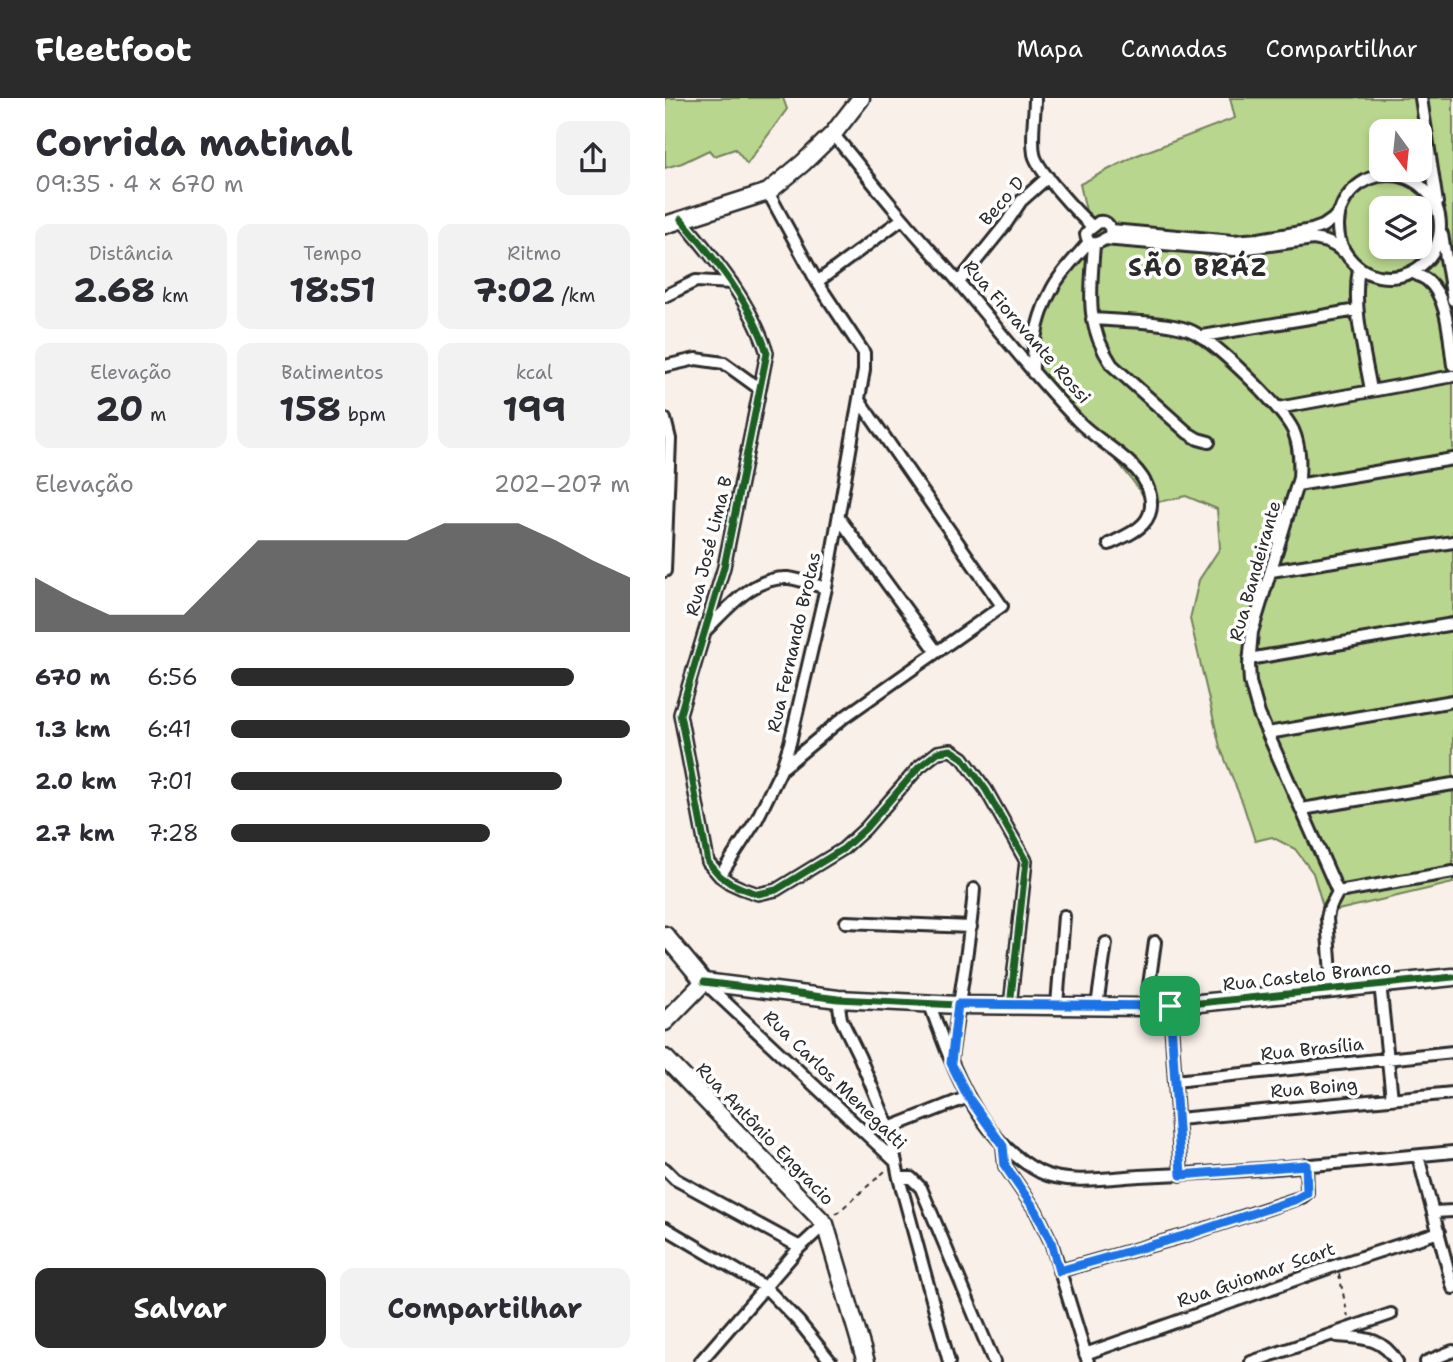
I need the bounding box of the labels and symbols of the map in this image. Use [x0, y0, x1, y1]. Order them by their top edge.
north arrow [1369, 119, 1431, 182]
street label: Beco D [974, 171, 1030, 231]
district label: SÃO BRÁZ [1128, 250, 1268, 284]
street label: Rua Fioravante Rossi [958, 255, 1096, 409]
street label: Rua José Lima B [680, 473, 738, 619]
street label: Rua Bandeirante [1223, 498, 1287, 644]
street label: Rua Fernando Brotas [762, 550, 826, 734]
street label: Rua Castelo Branco [1222, 955, 1392, 997]
pin [1140, 976, 1200, 1036]
street label: Rua Carlos Menegatti [758, 1005, 912, 1155]
street label: Rua Brasília [1259, 1032, 1365, 1066]
street label: Rua Antônio Engracio [691, 1058, 839, 1210]
street label: Rua Boing [1269, 1072, 1359, 1104]
street label: Rua Guiomar Scart [1174, 1237, 1338, 1313]

